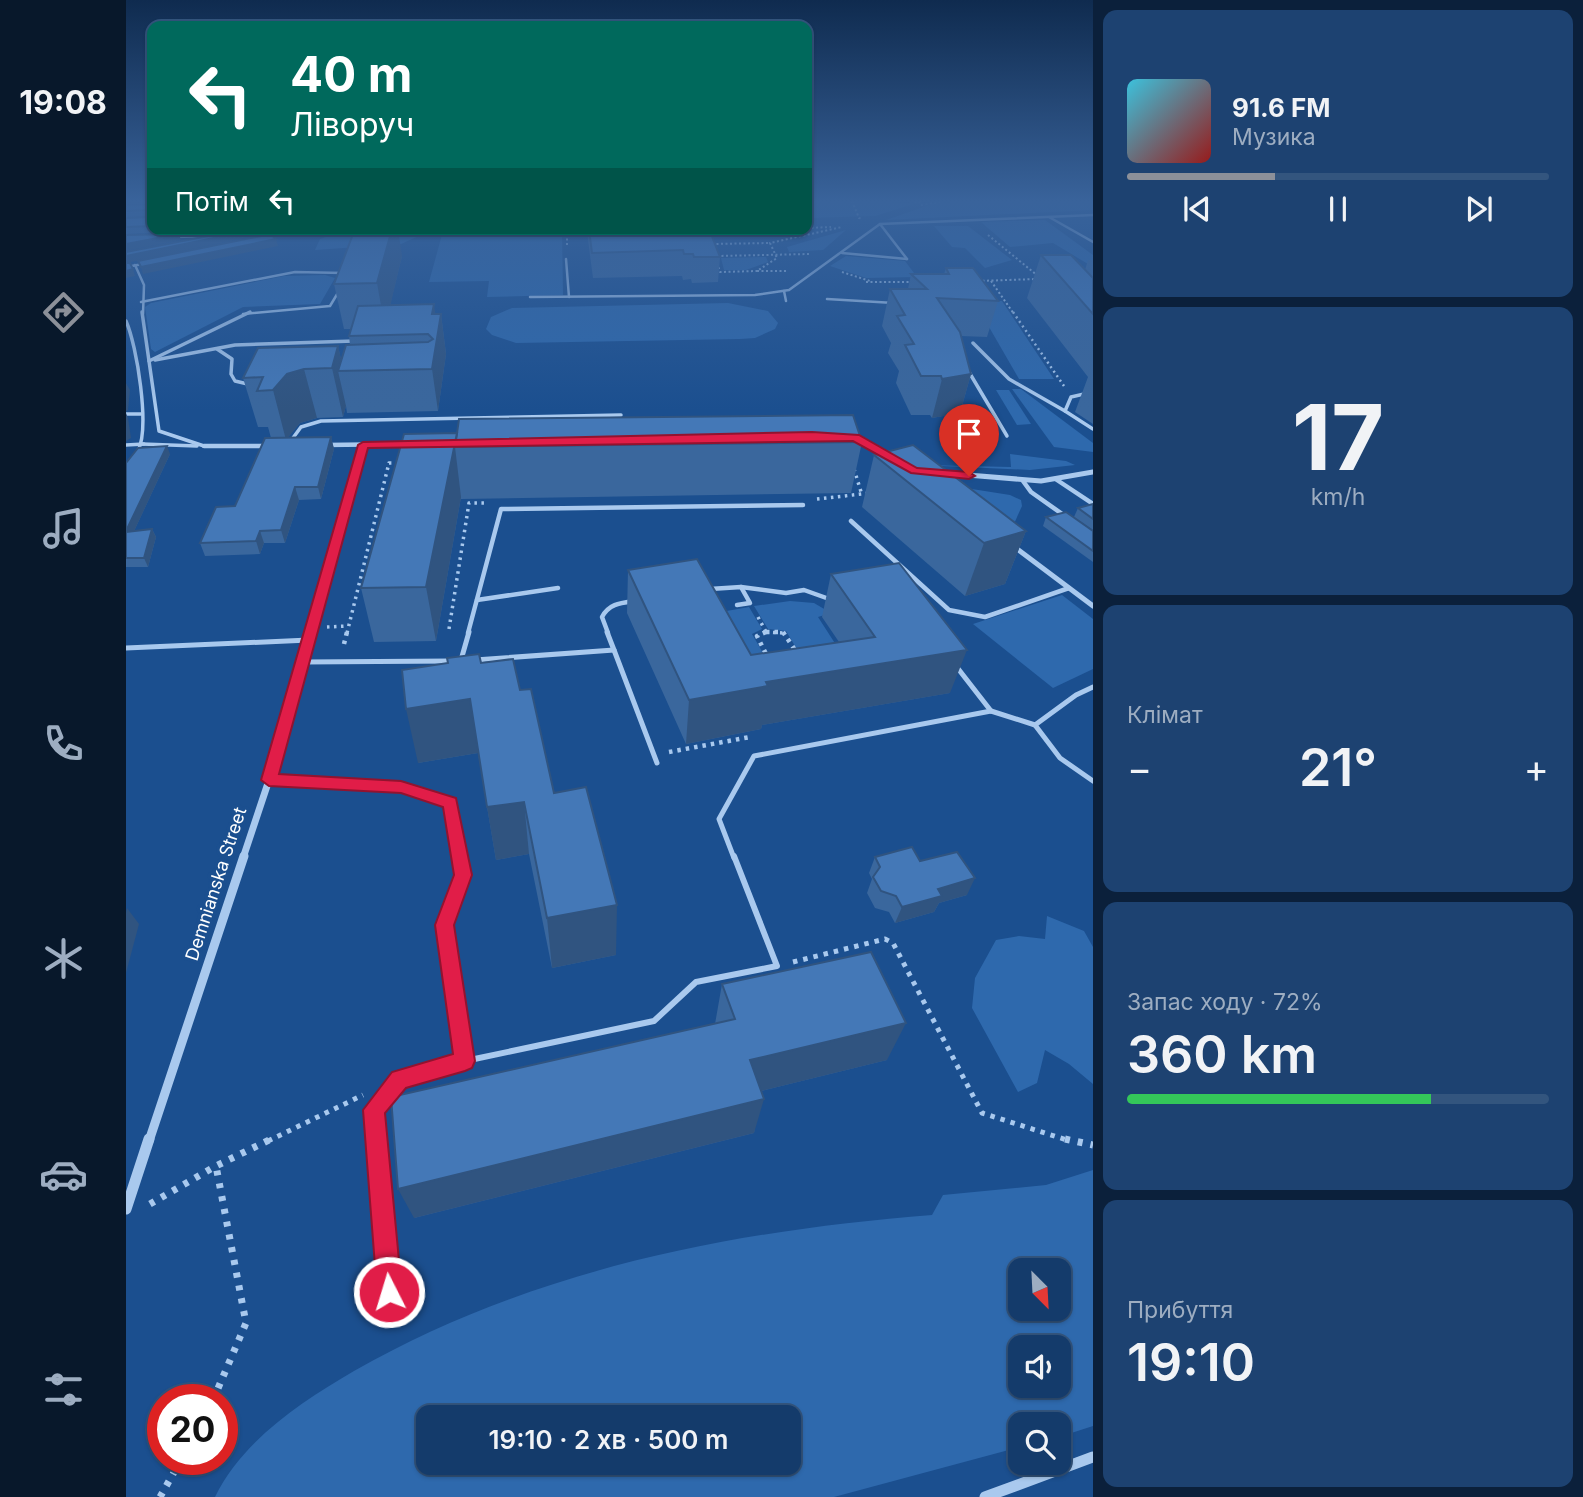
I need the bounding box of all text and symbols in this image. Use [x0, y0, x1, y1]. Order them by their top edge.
text: 40 m [290, 45, 413, 104]
icon: left [175, 49, 266, 140]
text: 19:08 [19, 83, 107, 122]
text: 91.6 FM [1232, 92, 1331, 123]
text: Ліворуч [290, 105, 414, 144]
text: Музика [1232, 123, 1316, 151]
icon: left [263, 182, 301, 220]
text: Потім [175, 186, 249, 217]
icon: previous [1178, 190, 1216, 228]
icon: pause [1319, 190, 1357, 228]
icon: next [1460, 190, 1498, 228]
icon: directions [39, 288, 88, 337]
text: 17 [1292, 382, 1384, 492]
pin [939, 404, 999, 476]
icon: arrive [950, 415, 988, 453]
text: km/h [1311, 483, 1365, 511]
icon: music [39, 504, 88, 553]
text: Клімат [1127, 701, 1203, 729]
icon: phone [39, 719, 88, 768]
text: 21° [1299, 736, 1377, 799]
text: − [1127, 745, 1152, 791]
text: + [1524, 745, 1549, 791]
street label: Demnianska Street [181, 804, 250, 963]
icon: climate [39, 934, 88, 983]
text: Запас ходу · 72% [1127, 988, 1323, 1016]
text: 360 km [1127, 1023, 1317, 1086]
icon: car [39, 1150, 88, 1199]
position arrow [352, 1255, 426, 1329]
north arrow [1008, 1258, 1071, 1321]
map controls [1008, 1258, 1071, 1475]
text: Прибуття [1127, 1296, 1233, 1324]
text: 19:10 [1127, 1331, 1255, 1394]
button: sound [1008, 1335, 1071, 1398]
icon: filters [39, 1365, 88, 1414]
speed limit sign: 20 [147, 1384, 238, 1475]
button: search [1008, 1412, 1071, 1475]
text: 19:10 · 2 хв · 500 m [489, 1424, 728, 1455]

